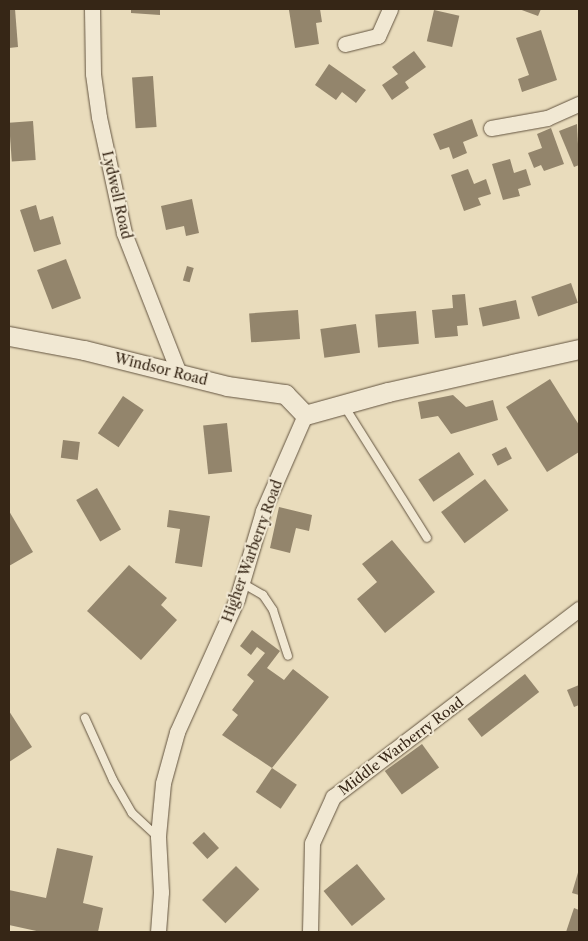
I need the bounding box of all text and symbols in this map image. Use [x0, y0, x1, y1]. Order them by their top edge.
street label: Lydwell Road [99, 149, 135, 241]
street label: Windsor Road [112, 349, 210, 389]
street label: Higher Warberry Road [218, 477, 286, 625]
street label: Middle Warberry Road [335, 693, 467, 799]

